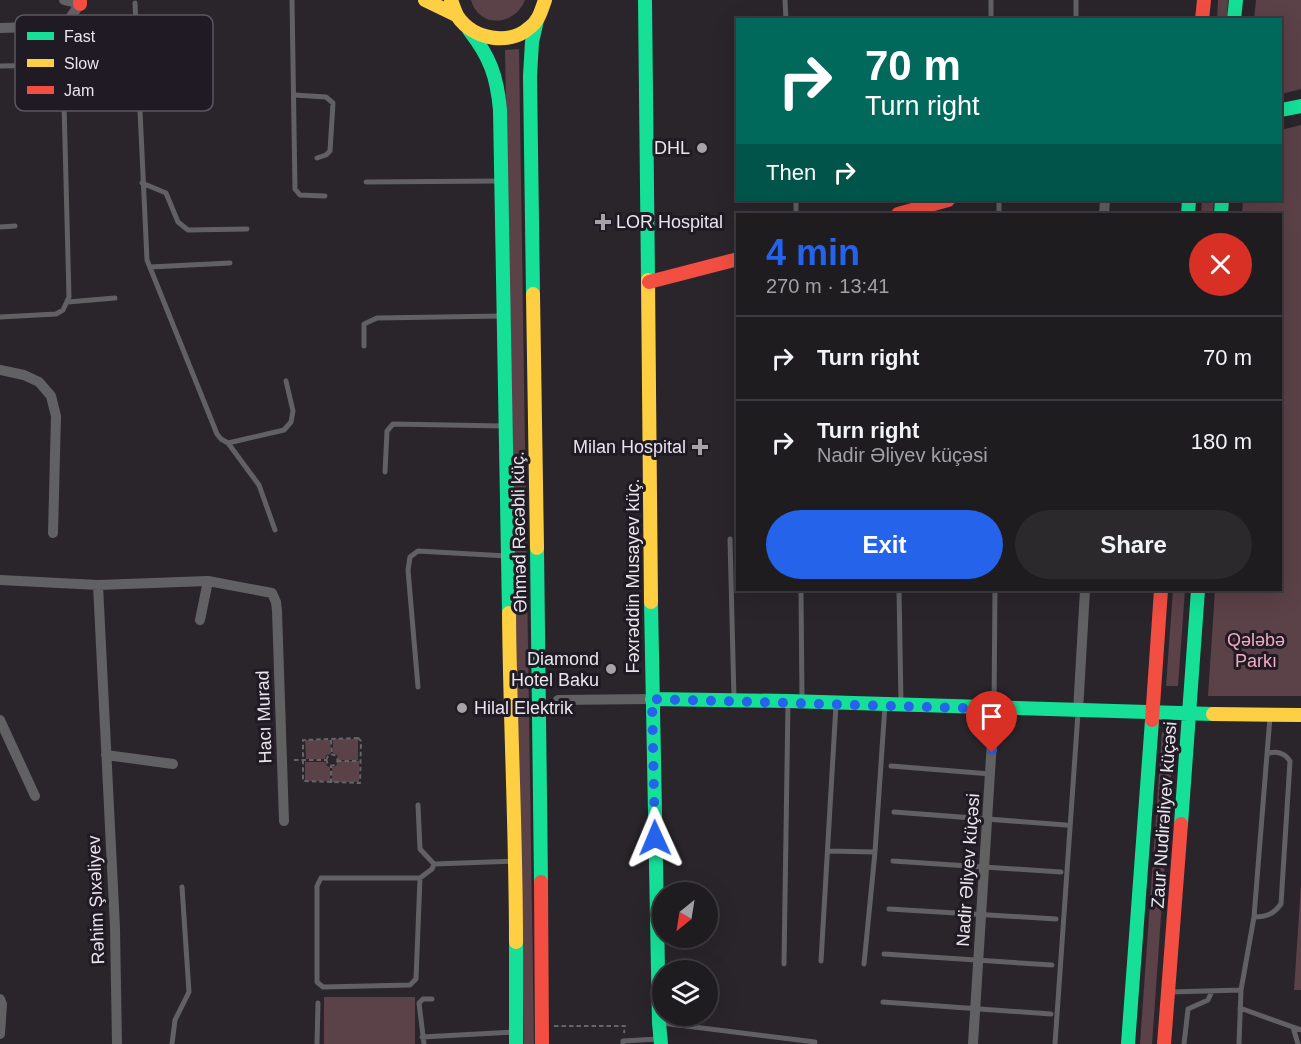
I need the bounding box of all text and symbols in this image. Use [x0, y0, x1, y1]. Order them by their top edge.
legend [15, 15, 213, 111]
text: Fast [64, 28, 96, 45]
icon: right [766, 42, 844, 120]
text: 70 m [865, 42, 961, 89]
text: Slow [64, 55, 99, 72]
text: Jam [64, 82, 94, 99]
text: Turn right [865, 91, 980, 121]
place label: DHL [654, 138, 690, 158]
marker: DHL [695, 141, 709, 155]
icon: right [828, 156, 861, 189]
text: Then [766, 160, 816, 185]
place label: LOR Hospital [616, 212, 723, 232]
marker: LOR Hospital [594, 213, 612, 231]
text: 4 min [766, 232, 860, 273]
button: close [1189, 233, 1252, 296]
text: 270 m · 13:41 [766, 275, 889, 297]
icon: right [766, 342, 799, 375]
text: Turn right [817, 345, 919, 370]
text: 70 m [1203, 345, 1252, 370]
text: Turn right [817, 418, 919, 443]
icon: right [766, 426, 799, 459]
text: 180 m [1191, 429, 1252, 454]
place label: Milan Hospital [573, 437, 686, 457]
marker: Milan Hospital [691, 438, 709, 456]
text: Nadir Əliyev küçəsi [817, 444, 988, 466]
street label: Əhməd Rəcəbli küç. [508, 451, 530, 613]
street label: Fəxrəddin Musayev küç. [623, 478, 643, 674]
button: Exit [766, 510, 1003, 579]
button: Share [1015, 510, 1252, 579]
park label: Qələbə Parkı [1227, 630, 1285, 671]
place label: Diamond Hotel Baku [511, 649, 599, 690]
marker: Diamond Hotel Baku [604, 662, 618, 676]
street label: Hacı Murad [252, 670, 276, 764]
pin [966, 691, 1017, 753]
place label: Hilal Elektrik [474, 698, 574, 718]
icon: arrive [975, 700, 1008, 733]
marker: Hilal Elektrik [455, 701, 469, 715]
street label: Zaur Nudirəliyev küçəsi [1147, 721, 1181, 909]
street label: Nadir Əliyev küçəsi [953, 793, 983, 947]
position arrow [623, 806, 687, 870]
street label: Rəhim Şıxəliyev [84, 835, 108, 965]
north arrow [652, 882, 718, 948]
map controls [652, 882, 718, 1026]
button: layers [652, 960, 718, 1026]

